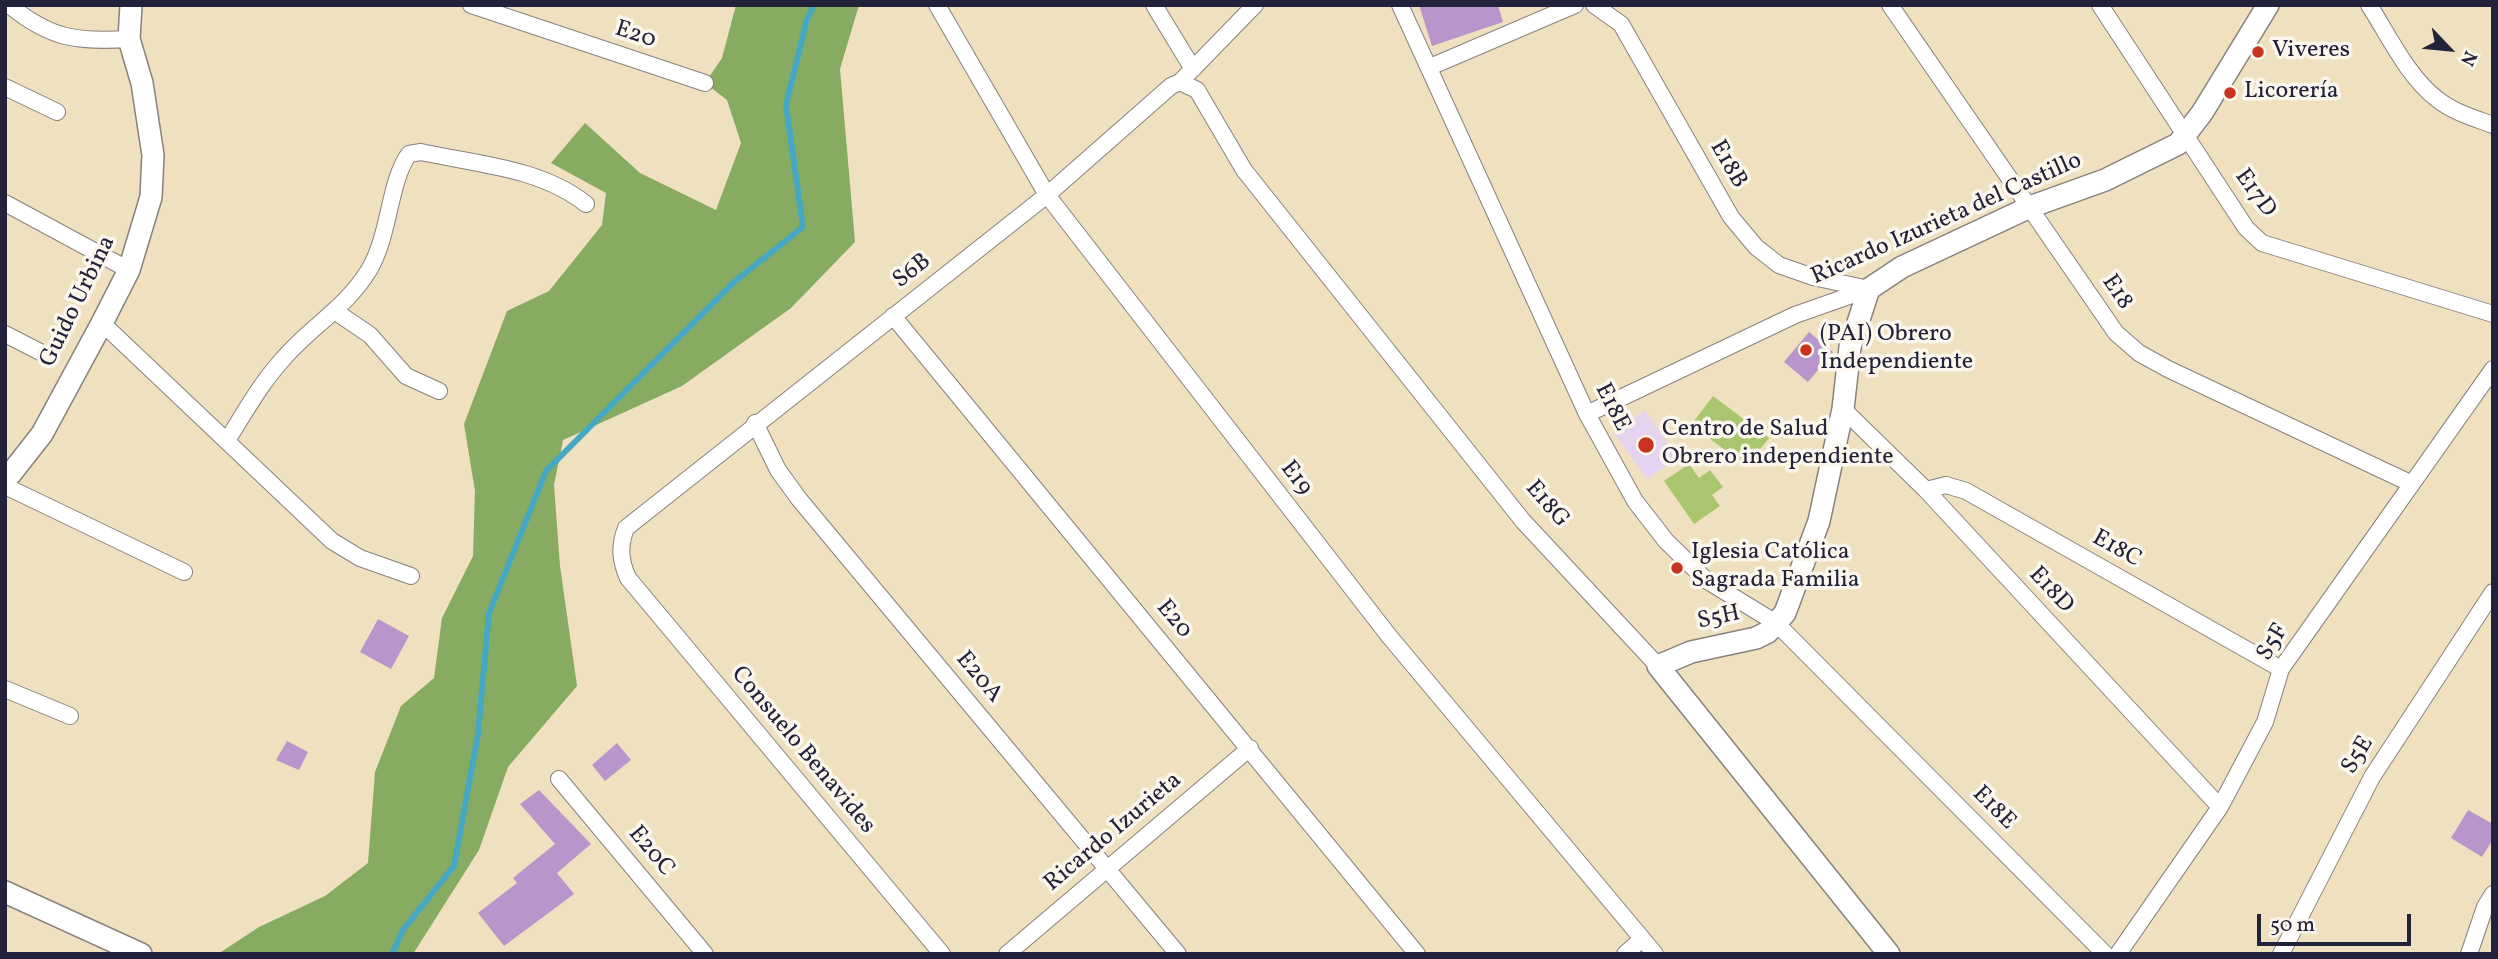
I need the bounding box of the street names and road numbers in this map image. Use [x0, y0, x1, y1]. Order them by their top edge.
street label: E20 [611, 16, 659, 56]
street label: E18B [1702, 136, 1752, 194]
street label: Ricardo Izurieta del Castillo [1807, 147, 2087, 293]
street label: E17D [2227, 164, 2281, 224]
street label: Guido Urbina [35, 232, 123, 372]
street label: S6B [888, 248, 938, 296]
street label: E18 [2094, 270, 2138, 316]
street label: E18E [1587, 379, 1635, 437]
street label: E19 [1273, 456, 1317, 502]
street label: E18G [1518, 475, 1574, 535]
street label: E18C [2086, 525, 2146, 575]
street label: E18D [2021, 562, 2079, 620]
street label: E20 [1149, 595, 1197, 645]
street label: S5H [1695, 600, 1743, 638]
street label: S5F [2252, 619, 2296, 667]
street label: E20A [948, 646, 1008, 710]
street label: Consuelo Benavides [724, 661, 880, 841]
street label: S5E [2337, 732, 2381, 780]
street label: Ricardo Izurieta [1039, 767, 1189, 899]
street label: E18E [1965, 781, 2021, 837]
street label: E20C [621, 821, 679, 883]

